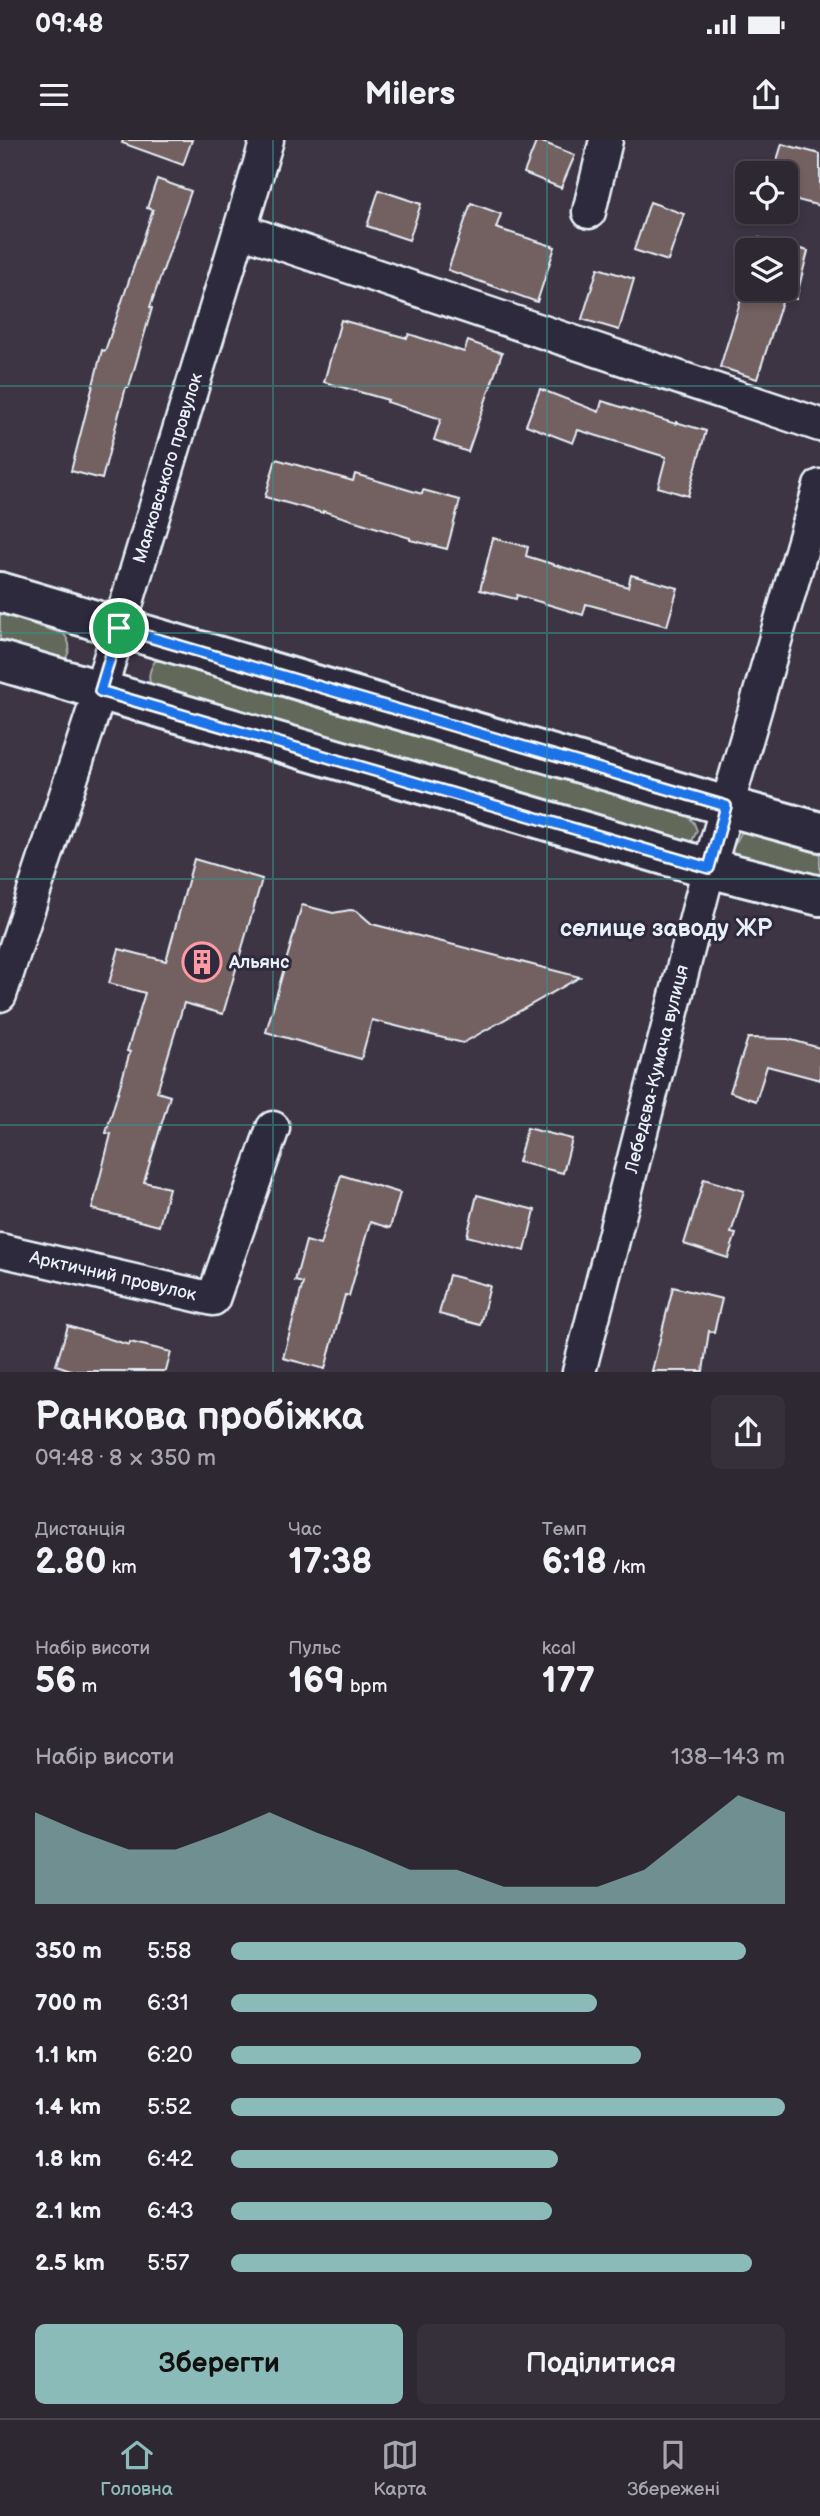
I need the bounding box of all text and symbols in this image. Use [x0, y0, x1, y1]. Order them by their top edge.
text: 09:48 [35, 9, 104, 40]
text: Milers [365, 75, 455, 114]
icon: menu [35, 76, 73, 114]
icon: share [747, 76, 785, 114]
map controls [735, 161, 798, 301]
button: locate [735, 161, 798, 224]
button: layers [735, 238, 798, 301]
street label: Маяковського провулок [129, 370, 207, 566]
pin [89, 598, 149, 658]
icon: arrive [100, 609, 138, 647]
district label: селище заводу ЖР [560, 914, 773, 943]
building icon: Альянс [181, 941, 223, 983]
place label: Альянс [228, 952, 289, 973]
street label: Лебедєва-Кумача вулиця [621, 963, 693, 1176]
street label: Арктичний провулок [27, 1246, 199, 1306]
text: Ранкова пробіжка [35, 1395, 364, 1440]
button: share [711, 1395, 785, 1469]
text: 09:48 · 8 × 350 m [35, 1444, 216, 1472]
text: Дистанція [35, 1518, 125, 1541]
text: Час [288, 1518, 322, 1541]
text: Темп [542, 1518, 587, 1541]
text: 2.80 [35, 1541, 107, 1584]
text: 17:38 [288, 1541, 372, 1584]
text: 6:18 [542, 1541, 607, 1584]
text: km [107, 1556, 137, 1579]
text: /km [607, 1556, 646, 1579]
text: Набір висоти [35, 1637, 150, 1660]
text: Пульс [288, 1637, 341, 1660]
text: kcal [542, 1637, 576, 1660]
text: 56 [35, 1660, 76, 1703]
text: 169 [288, 1660, 345, 1703]
text: 177 [542, 1660, 595, 1703]
text: m [76, 1675, 97, 1698]
text: bpm [345, 1675, 387, 1698]
text: Набір висоти [35, 1743, 174, 1771]
text: 138–143 m [671, 1743, 785, 1771]
text: 350 m [35, 1937, 102, 1965]
text: 5:58 [147, 1937, 191, 1965]
text: 700 m [35, 1989, 102, 2017]
text: 6:31 [147, 1989, 189, 2017]
text: 1.1 km [35, 2041, 97, 2069]
text: 6:20 [147, 2041, 193, 2069]
text: 1.4 km [35, 2093, 101, 2121]
text: 5:52 [147, 2093, 192, 2121]
text: 1.8 km [35, 2145, 101, 2173]
text: 6:42 [147, 2145, 193, 2173]
text: 2.1 km [35, 2197, 101, 2225]
text: 6:43 [147, 2197, 194, 2225]
text: 2.5 km [35, 2249, 105, 2277]
text: 5:57 [147, 2249, 189, 2277]
button: Зберегти [35, 2324, 403, 2404]
button: Поділитися [417, 2324, 785, 2404]
tab: Головна [100, 2436, 173, 2501]
tab: Карта [373, 2436, 427, 2501]
tab: Збережені [627, 2436, 720, 2501]

